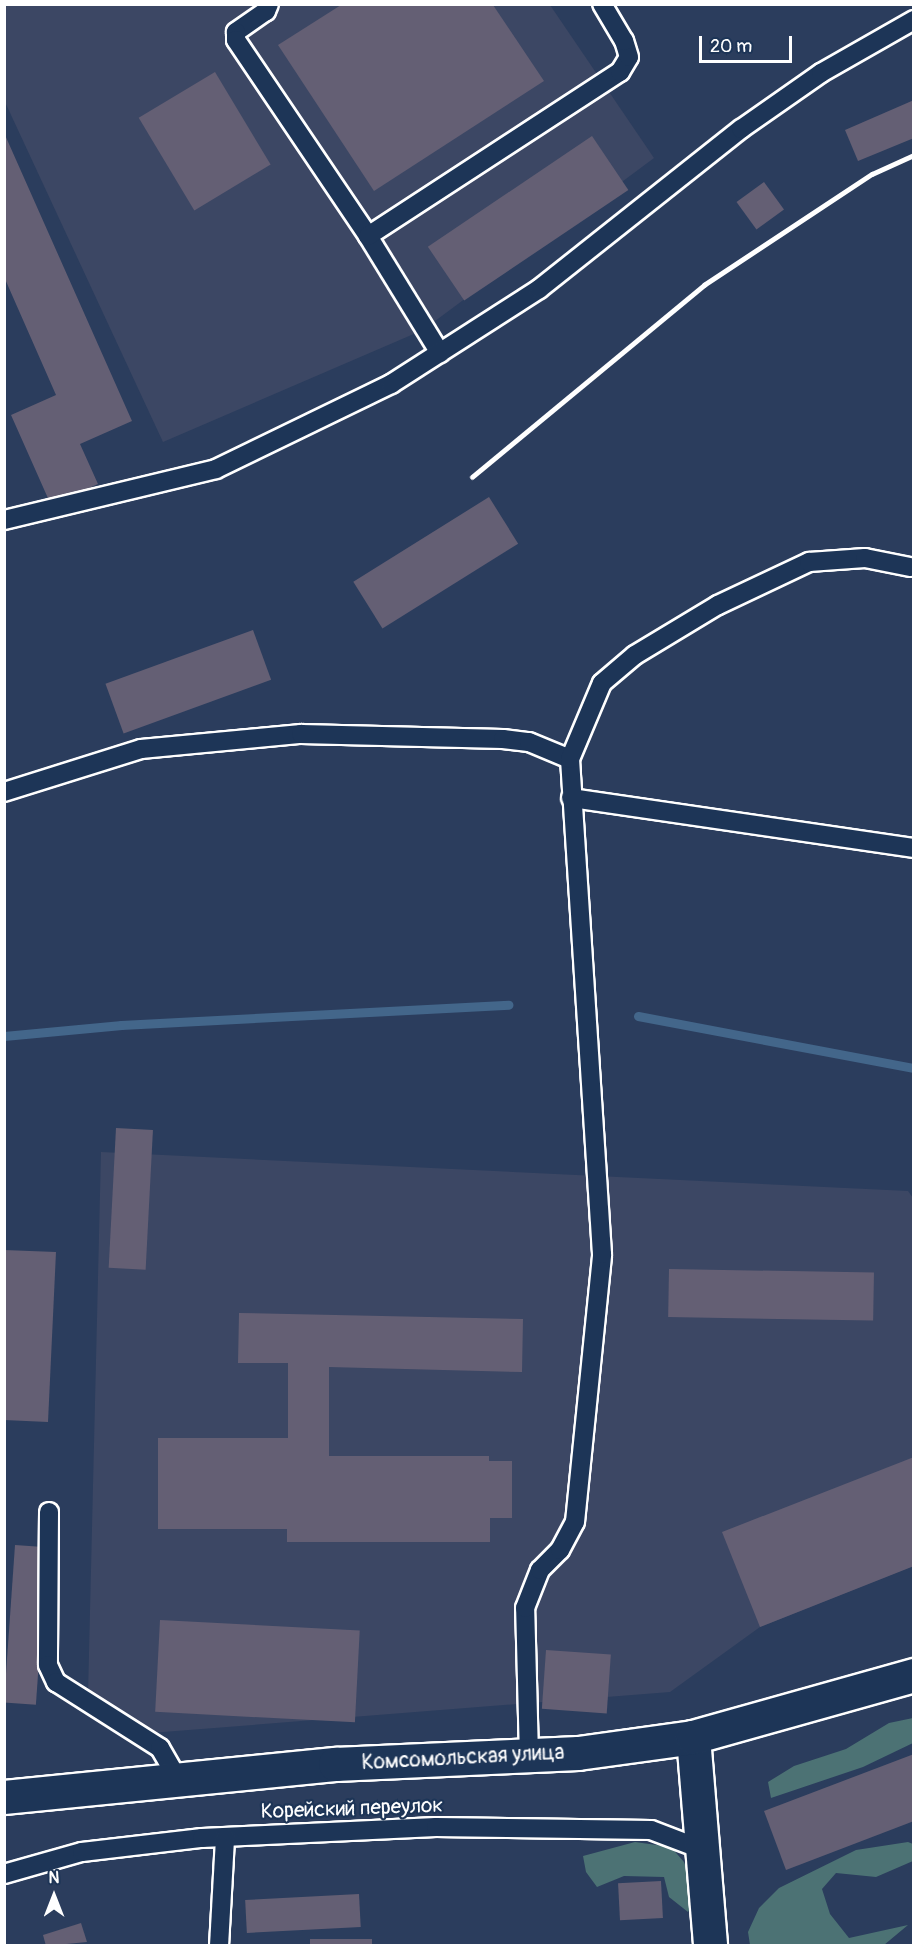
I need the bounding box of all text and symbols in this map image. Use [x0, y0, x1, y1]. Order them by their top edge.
scale bar [702, 24, 795, 62]
text: 20 m [710, 35, 752, 58]
street label: Комсомольская улица [361, 1740, 565, 1776]
street label: Корейский переулок [260, 1793, 444, 1825]
north arrow [24, 1866, 84, 1926]
text: N [49, 1868, 59, 1888]

